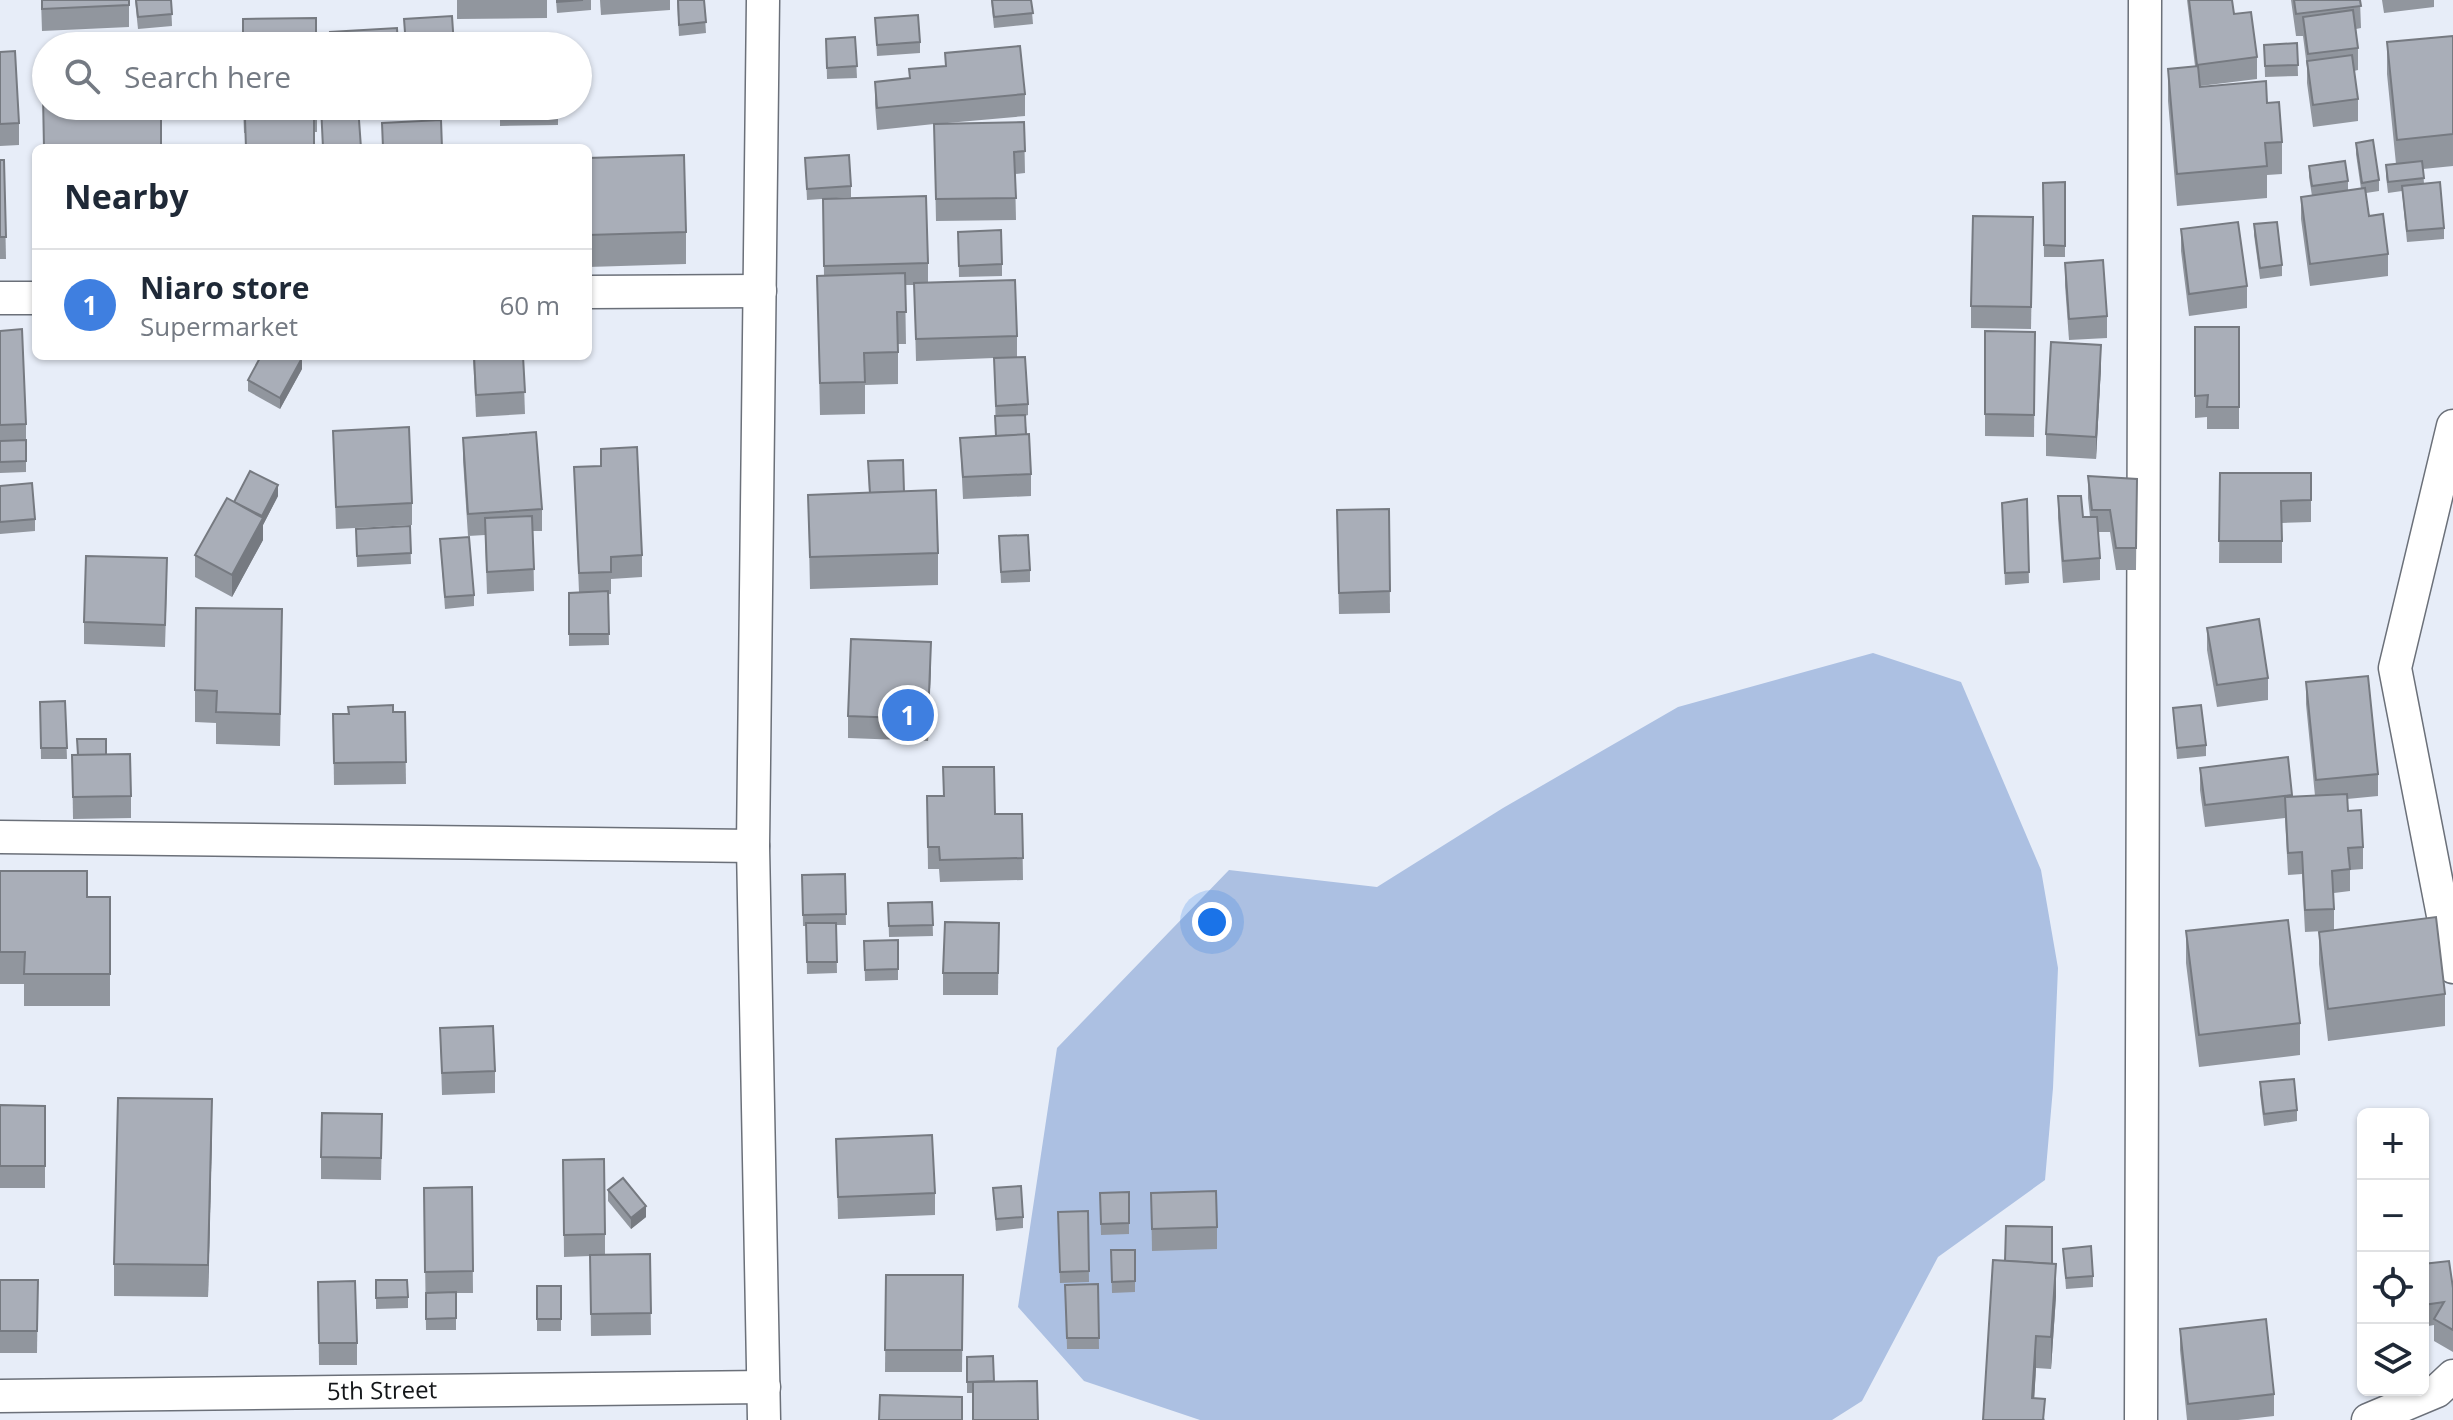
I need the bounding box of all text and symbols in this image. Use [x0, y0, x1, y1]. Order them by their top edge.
search box [32, 32, 592, 120]
icon: search [60, 54, 104, 98]
text: Search here [124, 56, 291, 97]
text: Nearby [64, 173, 189, 219]
text: Niaro store [140, 267, 310, 308]
text: 1 [83, 287, 97, 323]
text: 60 m [499, 287, 560, 323]
text: Supermarket [140, 308, 298, 344]
pin: 1 [882, 685, 934, 745]
your location [1192, 902, 1232, 942]
map controls [2357, 1108, 2429, 1396]
button: + [2357, 1108, 2429, 1180]
button: − [2357, 1180, 2429, 1252]
button: locate [2357, 1252, 2429, 1324]
button: layers [2357, 1324, 2429, 1396]
street label: 5th Street [327, 1372, 437, 1407]

